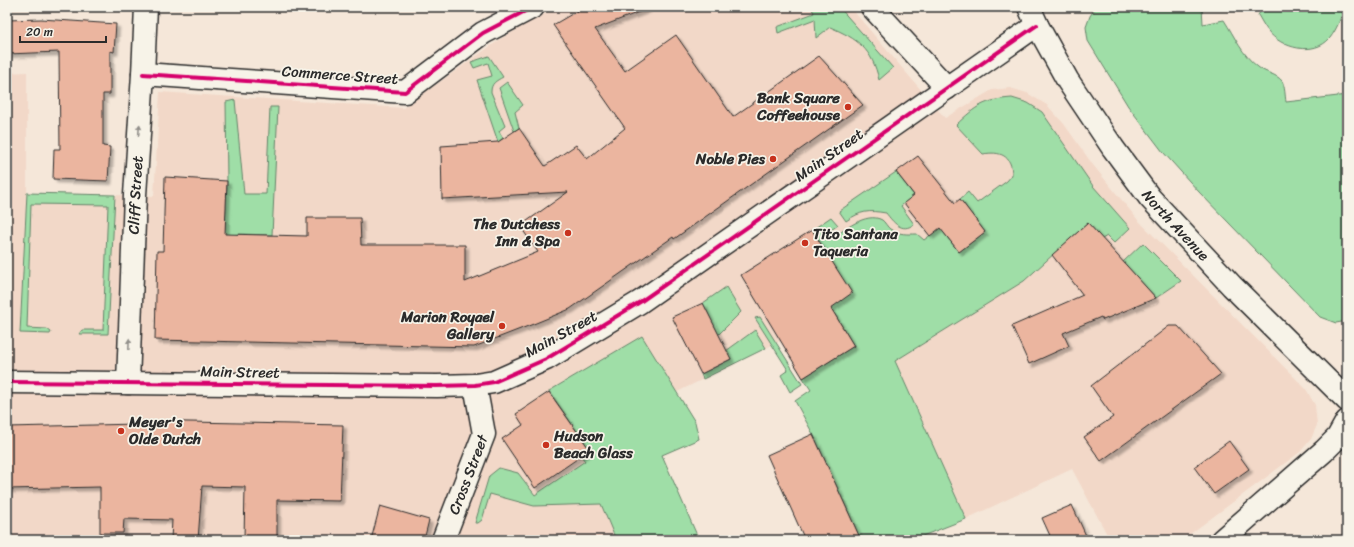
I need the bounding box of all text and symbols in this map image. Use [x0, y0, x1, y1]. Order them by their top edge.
scale bar [20, 18, 106, 44]
text: 20 m [26, 21, 53, 43]
street label: Commerce Street [281, 58, 399, 92]
place label: Bank Square Coffeehouse [756, 85, 841, 128]
marker: Bank Square Coffeehouse [843, 102, 853, 112]
street label: Main Street [789, 121, 869, 188]
one-way arrow [136, 124, 143, 136]
place label: Noble Pies [695, 146, 766, 172]
marker: Noble Pies [768, 154, 778, 164]
street label: Cliff Street [121, 155, 151, 235]
street label: North Avenue [1135, 184, 1216, 267]
place label: The Dutchess Inn & Spa [473, 211, 561, 254]
place label: Tito Santana Taqueria [813, 221, 898, 264]
marker: The Dutchess Inn & Spa [563, 228, 573, 238]
marker: Tito Santana Taqueria [800, 238, 810, 248]
street label: Main Street [520, 303, 602, 365]
place label: Marion Royael Gallery [400, 304, 495, 347]
marker: Marion Royael Gallery [497, 321, 507, 331]
one-way arrow [126, 338, 133, 350]
street label: Main Street [200, 358, 280, 386]
place label: Meyer's Olde Dutch [128, 409, 201, 452]
place label: Hudson Beach Glass [553, 423, 634, 466]
marker: Meyer's Olde Dutch [116, 426, 126, 436]
street label: Cross Street [441, 430, 496, 518]
marker: Hudson Beach Glass [541, 440, 551, 450]

